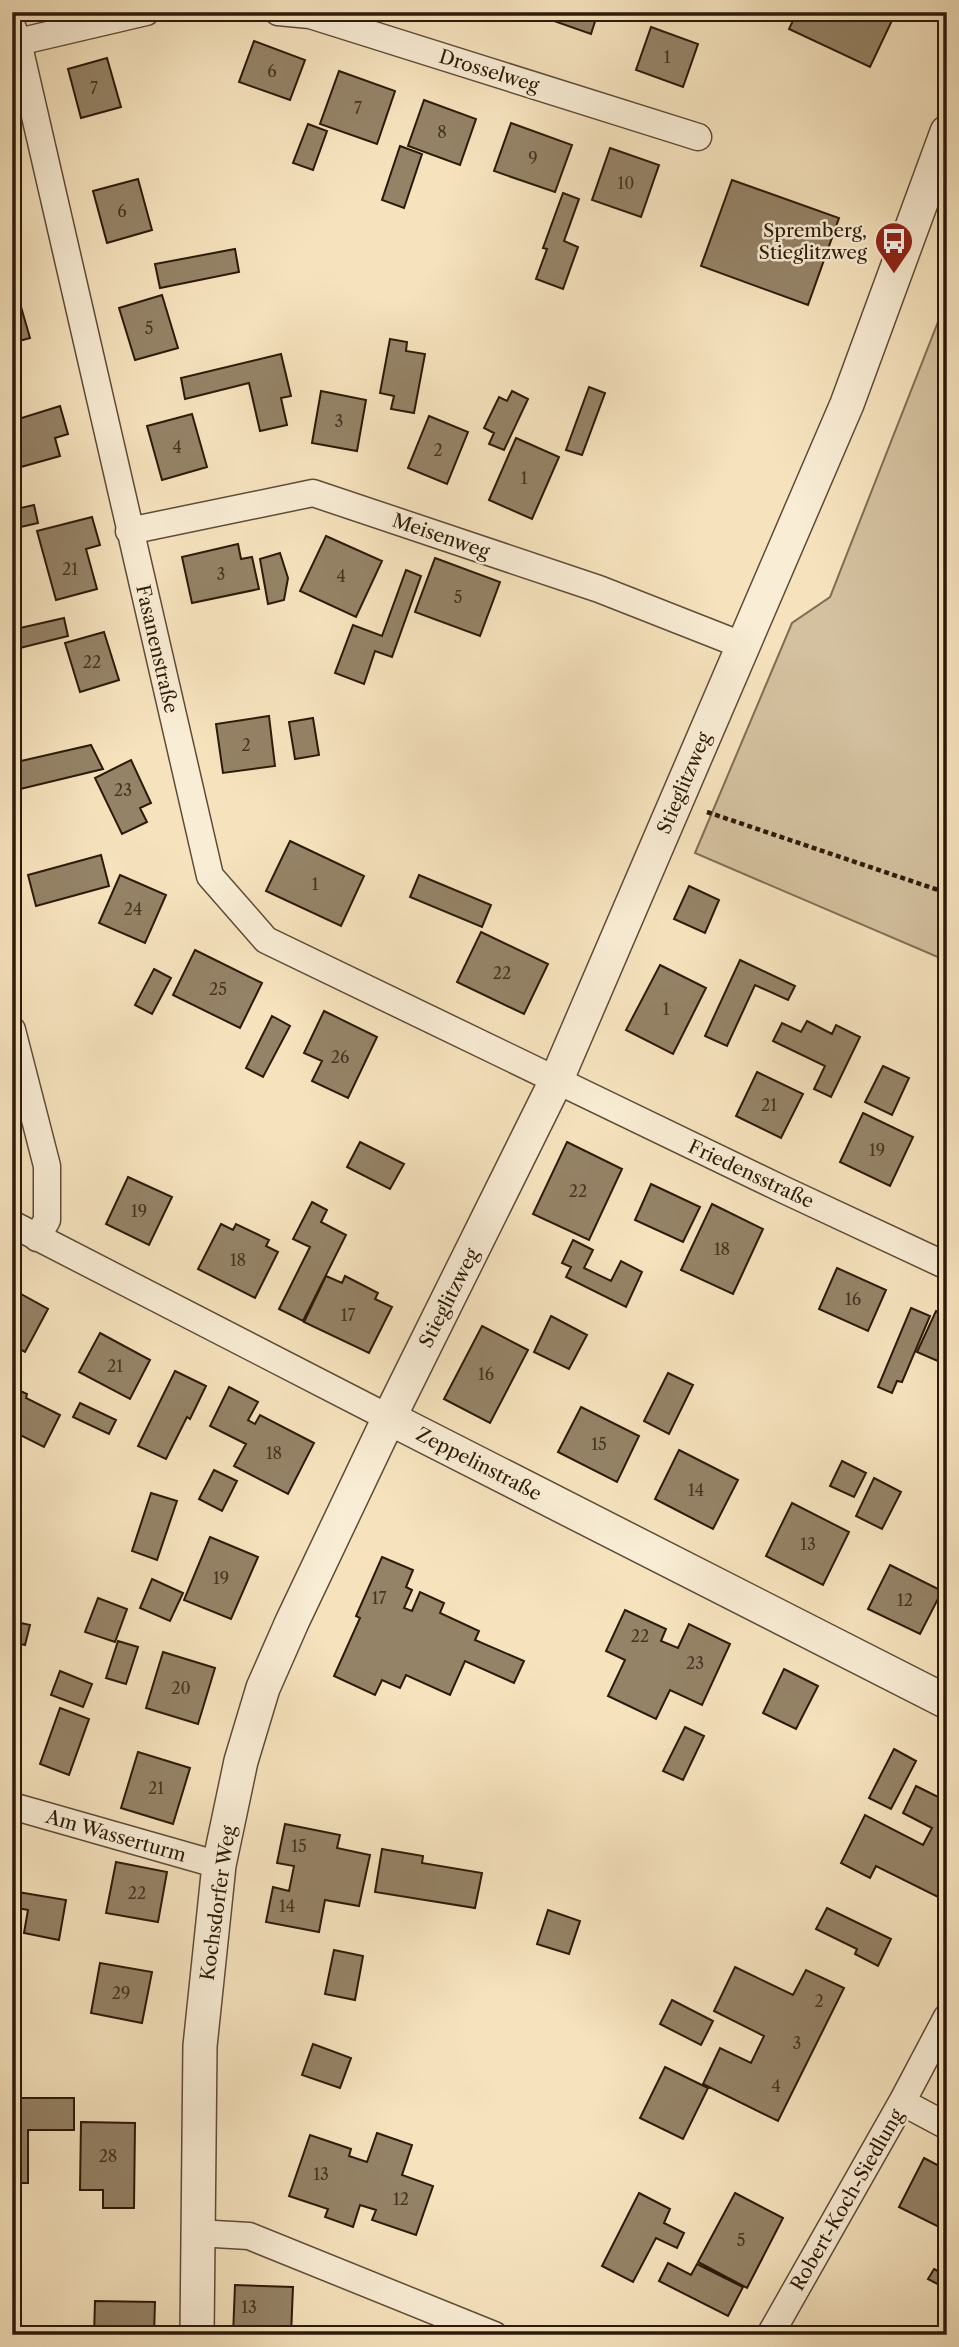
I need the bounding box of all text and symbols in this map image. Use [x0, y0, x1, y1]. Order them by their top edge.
street label: Drosselweg [436, 45, 543, 97]
house number: 1 [664, 47, 671, 67]
house number: 6 [267, 61, 277, 81]
house number: 7 [90, 78, 98, 98]
house number: 7 [354, 98, 362, 118]
house number: 8 [437, 122, 447, 142]
house number: 9 [528, 148, 538, 168]
house number: 10 [618, 173, 634, 193]
house number: 6 [117, 201, 127, 221]
place label: Spremberg, Stieglitzweg [759, 219, 868, 264]
bus stop icon: Spremberg, Stieglitzweg [873, 220, 915, 275]
house number: 5 [145, 318, 153, 338]
house number: 3 [335, 411, 343, 431]
house number: 4 [172, 437, 182, 457]
house number: 2 [433, 440, 443, 460]
house number: 1 [521, 468, 528, 488]
street label: Meisenweg [389, 509, 494, 564]
house number: 21 [62, 559, 78, 579]
house number: 3 [217, 564, 225, 584]
house number: 4 [336, 566, 346, 586]
street label: Fasanenstraße [131, 583, 183, 715]
house number: 5 [454, 587, 462, 607]
house number: 22 [83, 652, 101, 672]
street label: Stieglitzweg [652, 728, 716, 837]
house number: 2 [241, 735, 251, 755]
house number: 23 [114, 780, 132, 800]
house number: 1 [312, 874, 319, 894]
house number: 24 [124, 899, 142, 919]
house number: 22 [493, 963, 511, 983]
house number: 25 [209, 979, 227, 999]
house number: 1 [663, 999, 670, 1019]
house number: 26 [331, 1047, 349, 1067]
house number: 21 [761, 1095, 777, 1115]
street label: Friedensstraße [685, 1135, 817, 1213]
house number: 19 [869, 1140, 885, 1160]
house number: 22 [569, 1181, 587, 1201]
house number: 19 [131, 1201, 147, 1221]
house number: 18 [714, 1239, 730, 1259]
street label: Stieglitzweg [414, 1244, 484, 1352]
house number: 18 [230, 1250, 246, 1270]
house number: 16 [845, 1289, 861, 1309]
house number: 17 [341, 1305, 355, 1325]
house number: 21 [107, 1356, 123, 1376]
house number: 16 [478, 1364, 494, 1384]
street label: Zeppelinstraße [413, 1423, 545, 1505]
house number: 15 [591, 1434, 607, 1454]
house number: 18 [266, 1443, 282, 1463]
house number: 14 [688, 1480, 704, 1500]
house number: 13 [800, 1534, 816, 1554]
house number: 19 [213, 1568, 229, 1588]
house number: 17 [372, 1588, 386, 1608]
house number: 12 [897, 1590, 913, 1610]
house number: 22 [631, 1626, 649, 1646]
house number: 23 [686, 1653, 704, 1673]
house number: 20 [171, 1678, 191, 1698]
house number: 21 [148, 1778, 164, 1798]
street label: Am Wasserturm [42, 1805, 189, 1867]
street label: Kochsdorfer Weg [196, 1823, 240, 1982]
house number: 15 [291, 1836, 307, 1856]
house number: 22 [128, 1883, 146, 1903]
house number: 14 [279, 1896, 295, 1916]
house number: 29 [112, 1983, 130, 2003]
house number: 2 [814, 1991, 824, 2011]
house number: 3 [793, 2033, 801, 2053]
house number: 4 [771, 2076, 781, 2096]
street label: Robert-Koch-Siedlung [786, 2104, 909, 2295]
house number: 28 [99, 2146, 117, 2166]
house number: 13 [313, 2164, 329, 2184]
house number: 12 [393, 2189, 409, 2209]
house number: 5 [737, 2230, 745, 2250]
house number: 13 [241, 2297, 257, 2317]

